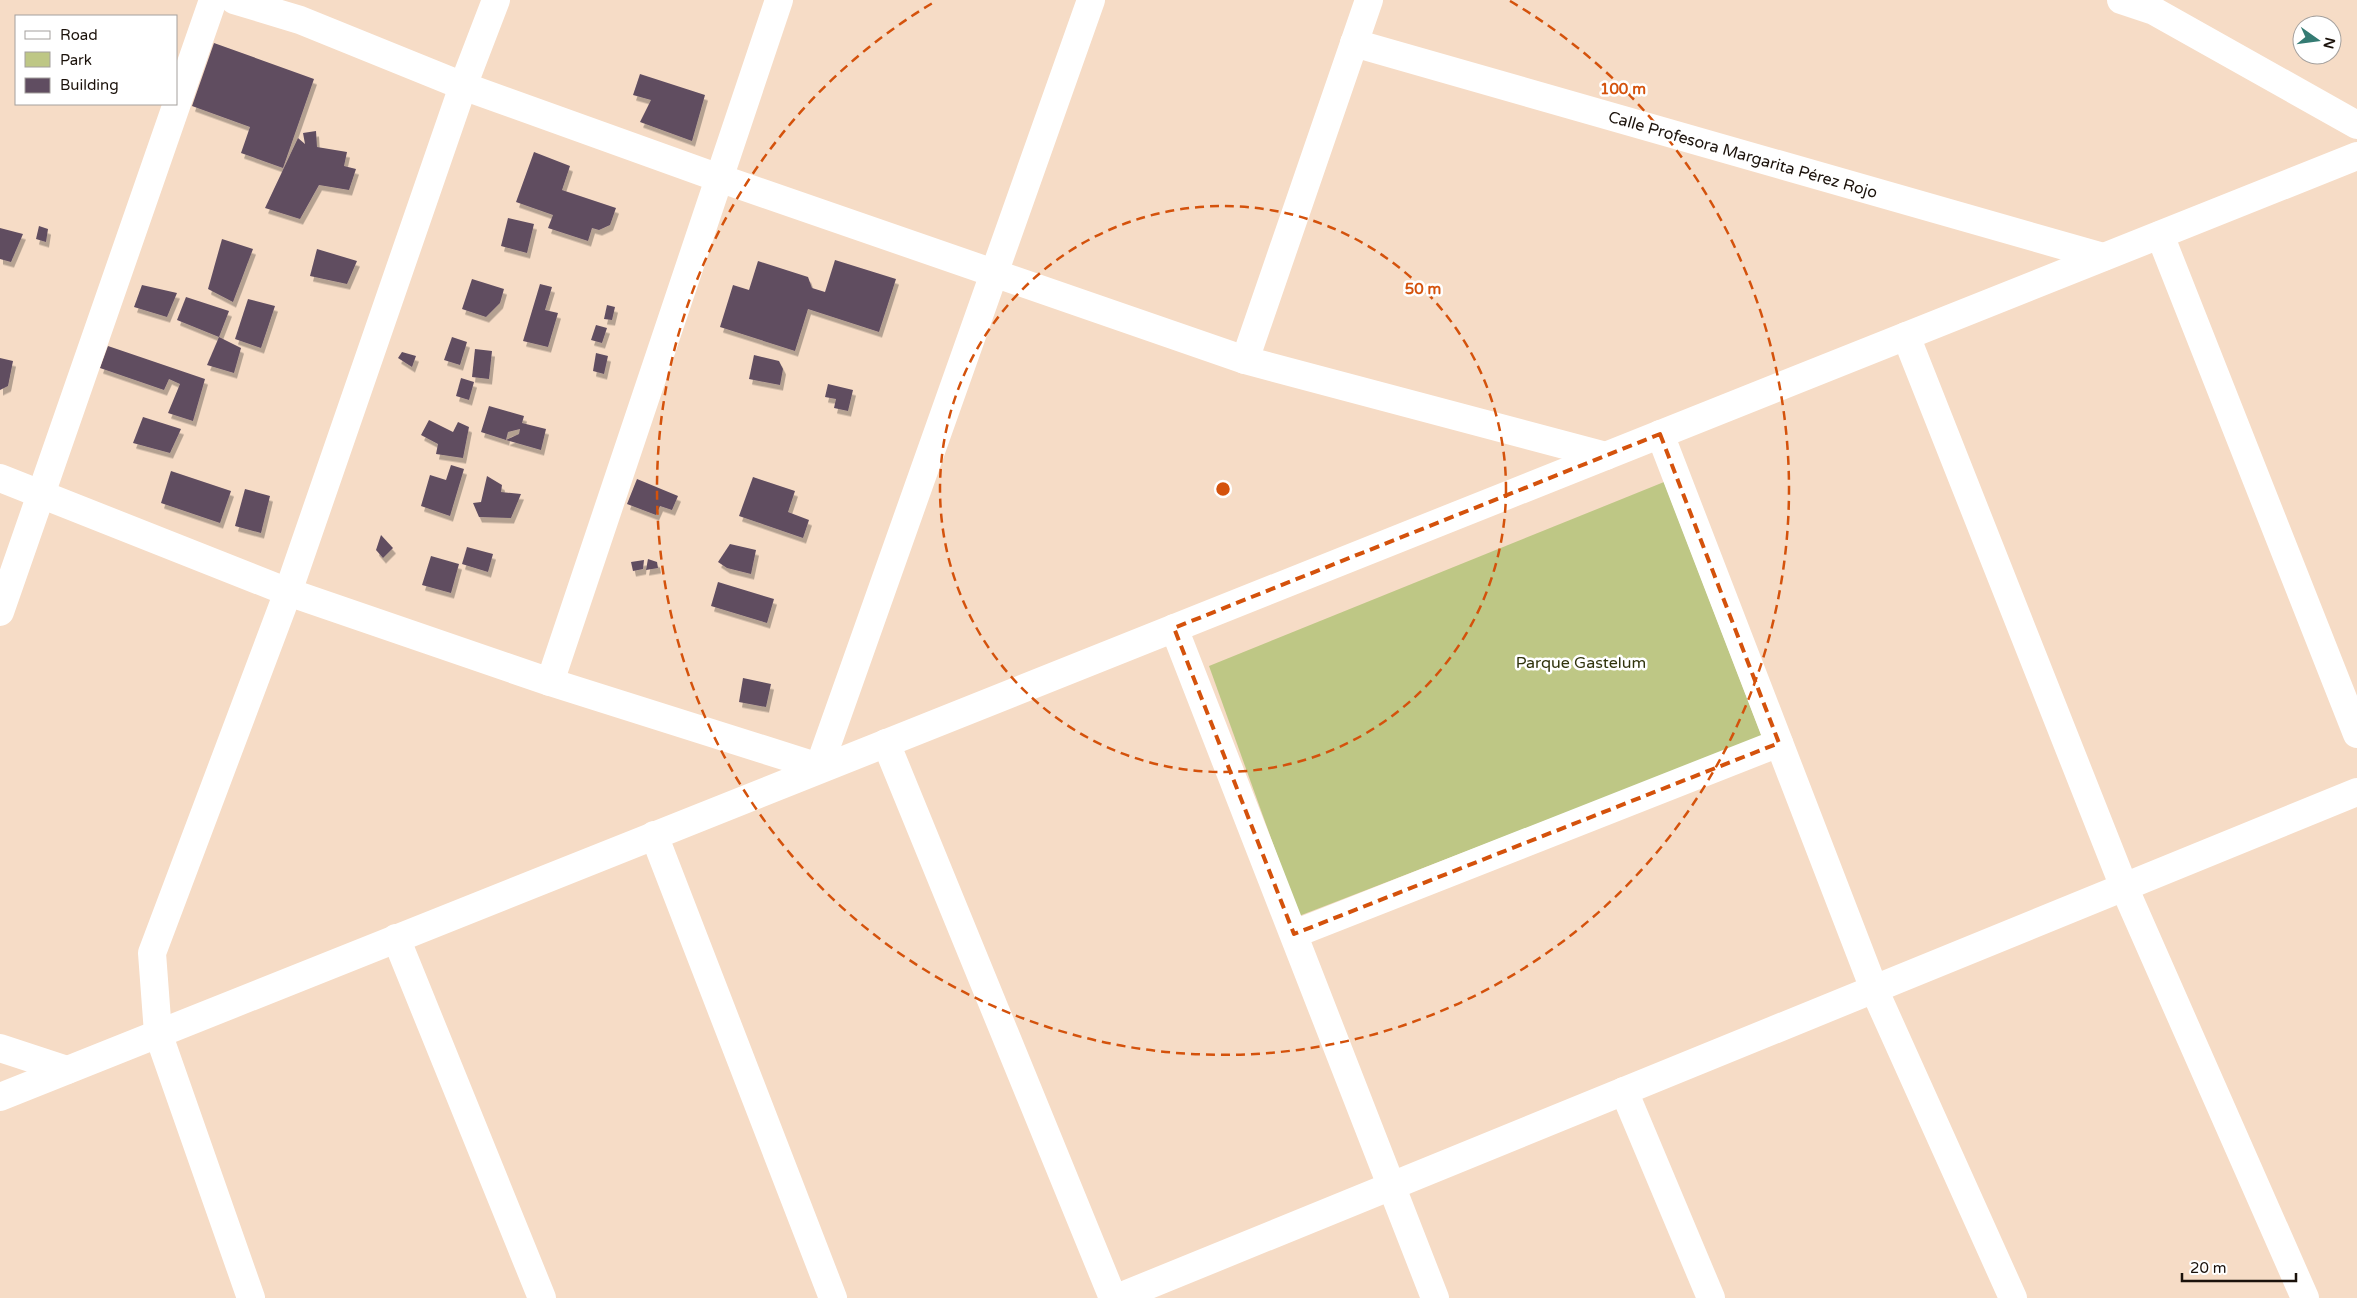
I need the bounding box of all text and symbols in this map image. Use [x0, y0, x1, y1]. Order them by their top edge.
legend [15, 15, 178, 105]
north arrow [2292, 15, 2342, 65]
text: Road [60, 26, 98, 44]
text: N [2320, 36, 2339, 51]
text: Park [60, 51, 92, 69]
text: Building [60, 76, 119, 94]
text: 100 m [1600, 80, 1646, 98]
street label: Calle Profesora Margarita Pérez Rojo [1606, 107, 1880, 203]
text: 50 m [1405, 280, 1441, 298]
centre of rings [1214, 480, 1232, 498]
park label: Parque Gastelum [1516, 653, 1646, 673]
scale bar [2182, 1250, 2296, 1282]
text: 20 m [2190, 1259, 2227, 1277]

